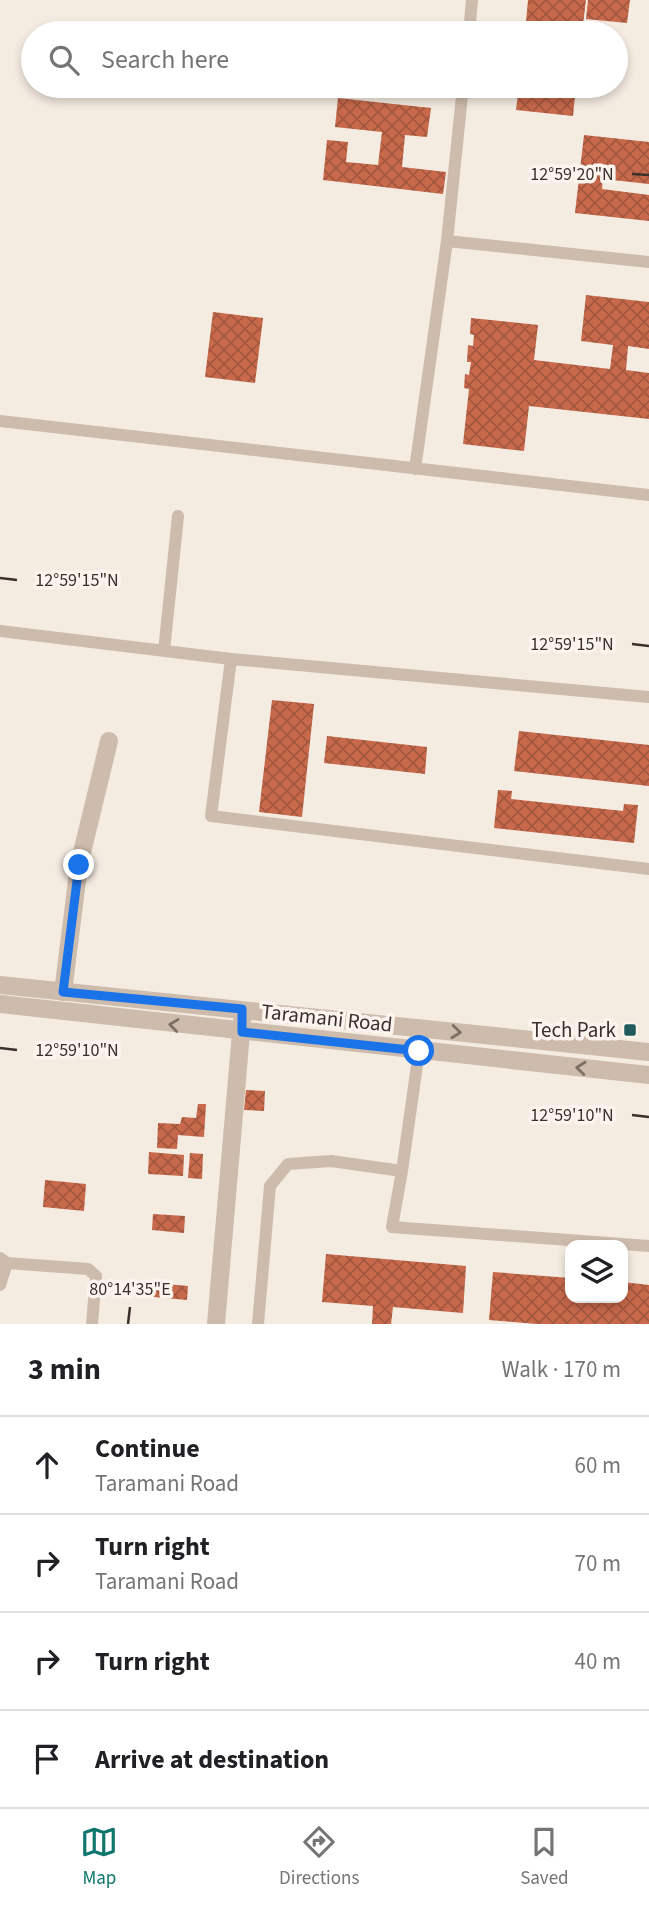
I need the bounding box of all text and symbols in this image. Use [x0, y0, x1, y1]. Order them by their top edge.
search box [21, 21, 628, 98]
icon: search [45, 41, 83, 79]
text: Search here [101, 41, 229, 78]
text: 12°59'20"N [530, 162, 614, 187]
text: 12°59'15"N [35, 568, 119, 593]
text: 12°59'15"N [530, 632, 614, 657]
route end [63, 849, 94, 880]
street label: Taramani Road [260, 996, 394, 1040]
place label: Tech Park [531, 1015, 617, 1045]
one-way arrow [168, 1017, 180, 1032]
marker: Tech Park [622, 1022, 638, 1038]
one-way arrow [450, 1024, 462, 1039]
route start [403, 1035, 434, 1066]
text: 12°59'10"N [35, 1038, 119, 1063]
one-way arrow [575, 1061, 586, 1076]
text: 12°59'10"N [530, 1103, 614, 1128]
map controls [565, 1240, 628, 1303]
button: layers [565, 1240, 628, 1303]
text: 80°14'35"E [89, 1277, 171, 1302]
text: 3 min [28, 1348, 101, 1391]
text: Walk · 170 m [502, 1353, 621, 1386]
text: Continue [95, 1430, 200, 1467]
icon: ahead [28, 1446, 66, 1484]
text: 60 m [574, 1449, 621, 1482]
text: Taramani Road [95, 1467, 239, 1500]
text: Turn right [95, 1528, 210, 1565]
icon: right [28, 1544, 66, 1582]
text: 70 m [574, 1547, 621, 1580]
text: Taramani Road [95, 1565, 239, 1598]
icon: right [28, 1642, 66, 1680]
text: Turn right [95, 1643, 210, 1680]
text: 40 m [574, 1645, 621, 1678]
icon: arrive [28, 1740, 66, 1778]
text: Arrive at destination [95, 1741, 329, 1778]
tab: Map [80, 1823, 118, 1892]
tab: Directions [279, 1823, 359, 1892]
tab: Saved [520, 1823, 569, 1892]

